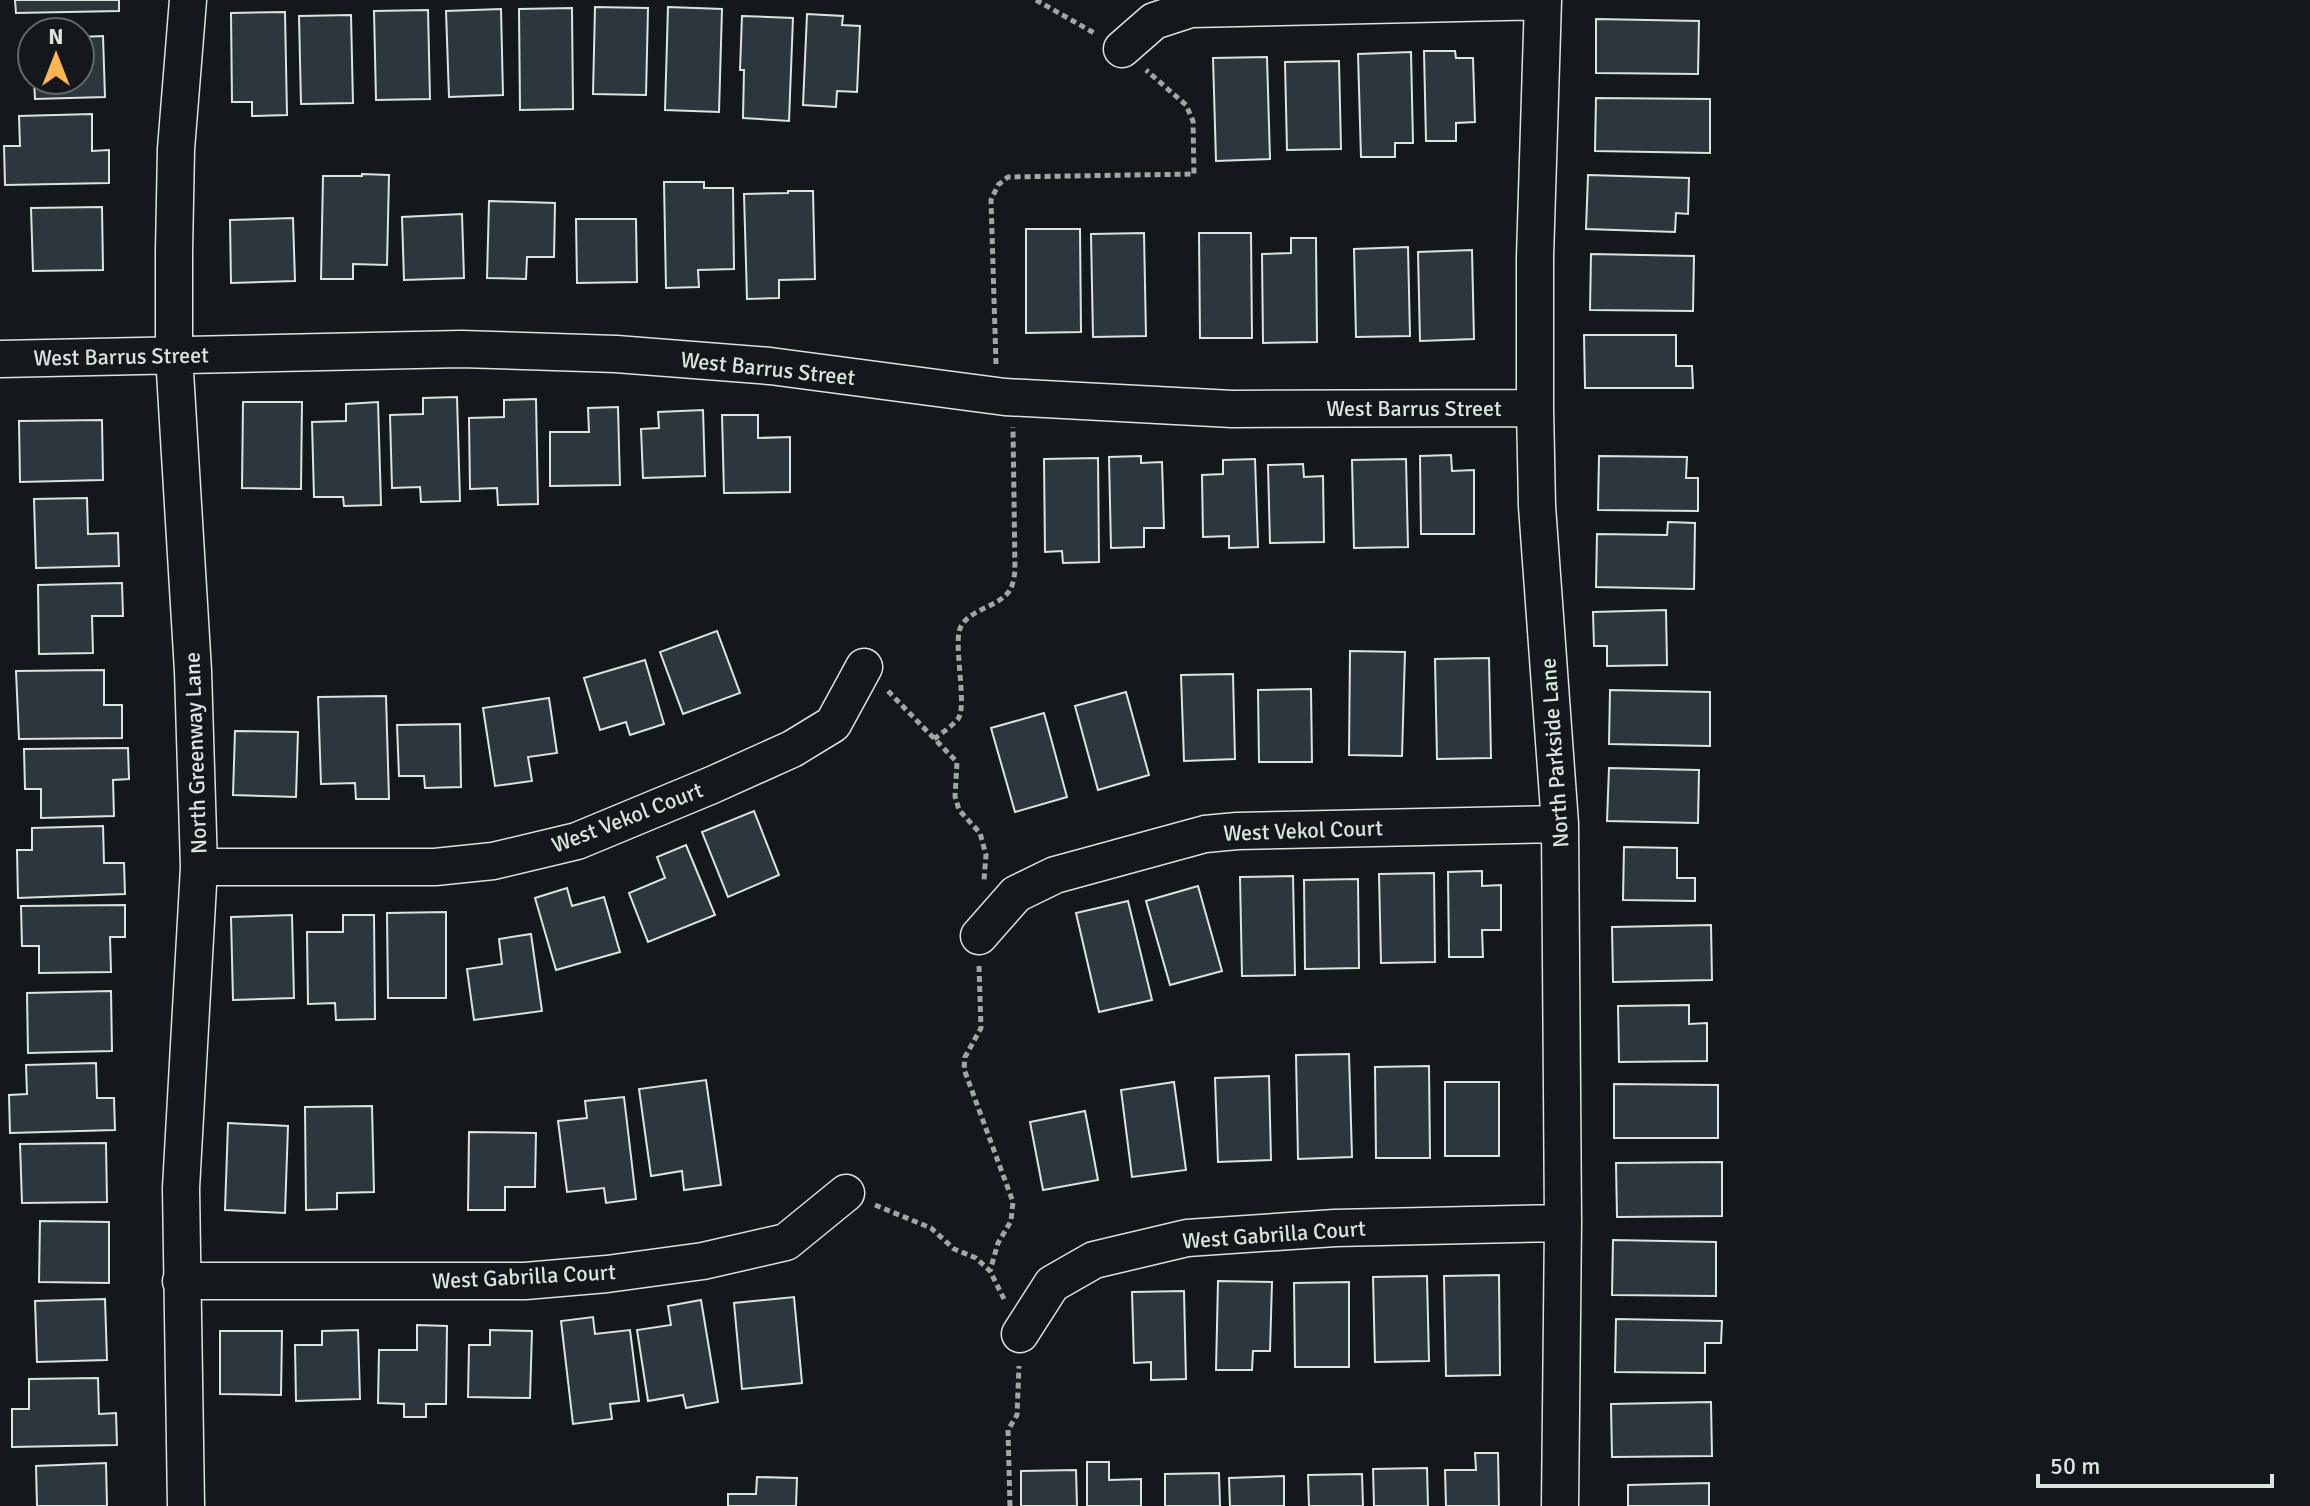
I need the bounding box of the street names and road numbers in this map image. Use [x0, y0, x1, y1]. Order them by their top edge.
street label: West Barrus Street [33, 341, 209, 372]
street label: West Barrus Street [679, 346, 857, 391]
street label: West Barrus Street [1326, 395, 1502, 422]
street label: North Greenway Lane [178, 652, 213, 854]
street label: North Parkside Lane [1534, 657, 1575, 849]
street label: West Vekol Court [548, 776, 707, 859]
street label: West Vekol Court [1223, 814, 1384, 847]
street label: West Gabrilla Court [1181, 1215, 1367, 1254]
street label: West Gabrilla Court [431, 1258, 617, 1295]

